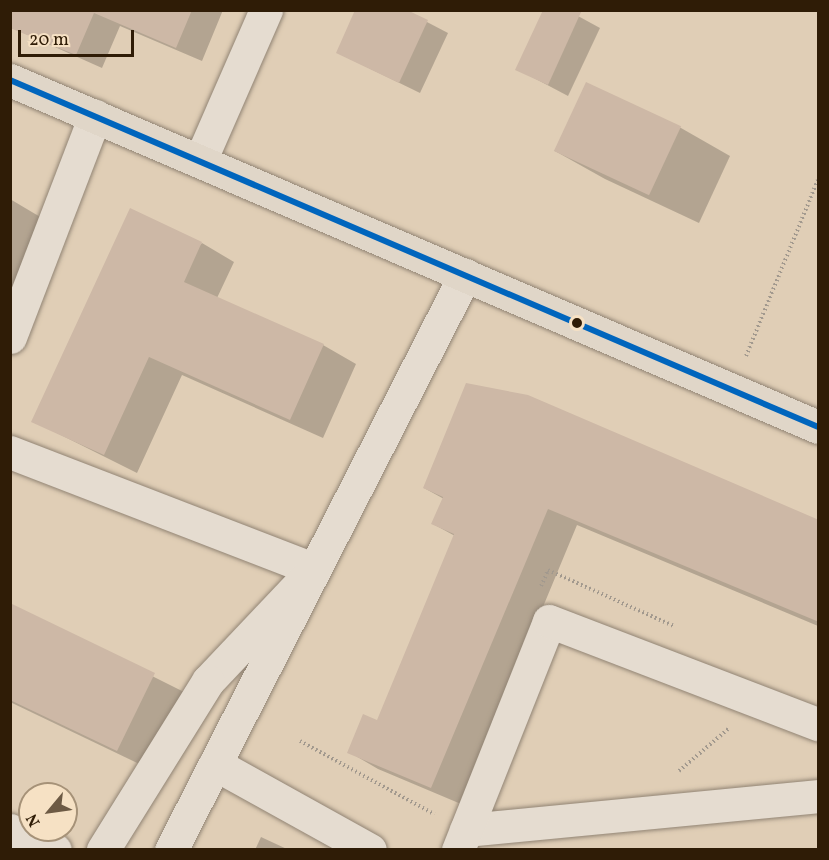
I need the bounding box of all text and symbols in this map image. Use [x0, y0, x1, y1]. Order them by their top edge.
scale bar [21, 18, 136, 56]
text: 20 m [29, 28, 69, 53]
unlabelled marker [571, 317, 583, 329]
north arrow [18, 782, 78, 842]
text: N [22, 809, 46, 830]

